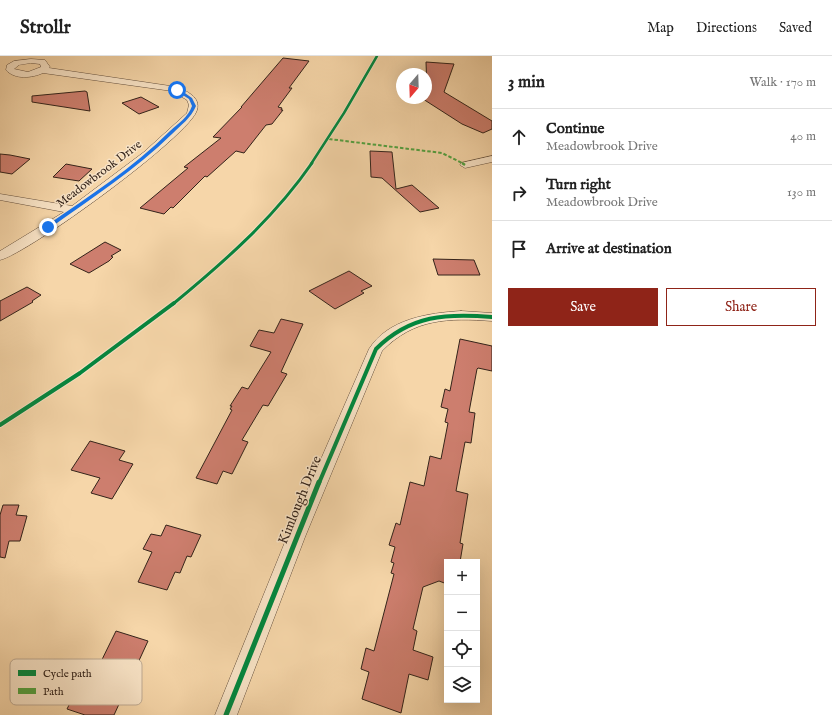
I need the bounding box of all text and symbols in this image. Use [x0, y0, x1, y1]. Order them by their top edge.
text: Strollr [20, 16, 71, 40]
text: Map [647, 19, 674, 37]
text: Directions [696, 19, 757, 37]
text: Saved [779, 19, 812, 37]
north arrow [396, 68, 432, 104]
text: 3 min [508, 72, 545, 93]
text: Walk · 170 m [750, 74, 816, 91]
route start [168, 81, 186, 99]
text: Continue [546, 119, 604, 138]
icon: ahead [508, 126, 530, 148]
text: 40 m [790, 128, 816, 145]
street label: Meadowbrook Drive [53, 137, 145, 211]
text: Meadowbrook Drive [546, 138, 658, 155]
text: Turn right [546, 175, 611, 194]
icon: right [508, 182, 530, 204]
text: 130 m [787, 184, 816, 201]
text: Meadowbrook Drive [546, 194, 658, 211]
route end [39, 218, 57, 236]
icon: arrive [508, 238, 530, 260]
text: Arrive at destination [546, 239, 672, 258]
button: Save [508, 288, 658, 326]
button: Share [666, 288, 816, 326]
street label: Kimlough Drive [274, 453, 326, 547]
map controls [444, 559, 480, 703]
button: + [444, 559, 480, 595]
button: − [444, 595, 480, 631]
button: locate [444, 631, 480, 667]
legend [10, 659, 142, 705]
text: Cycle path [43, 667, 92, 681]
button: layers [444, 667, 480, 703]
text: Path [43, 685, 64, 699]

